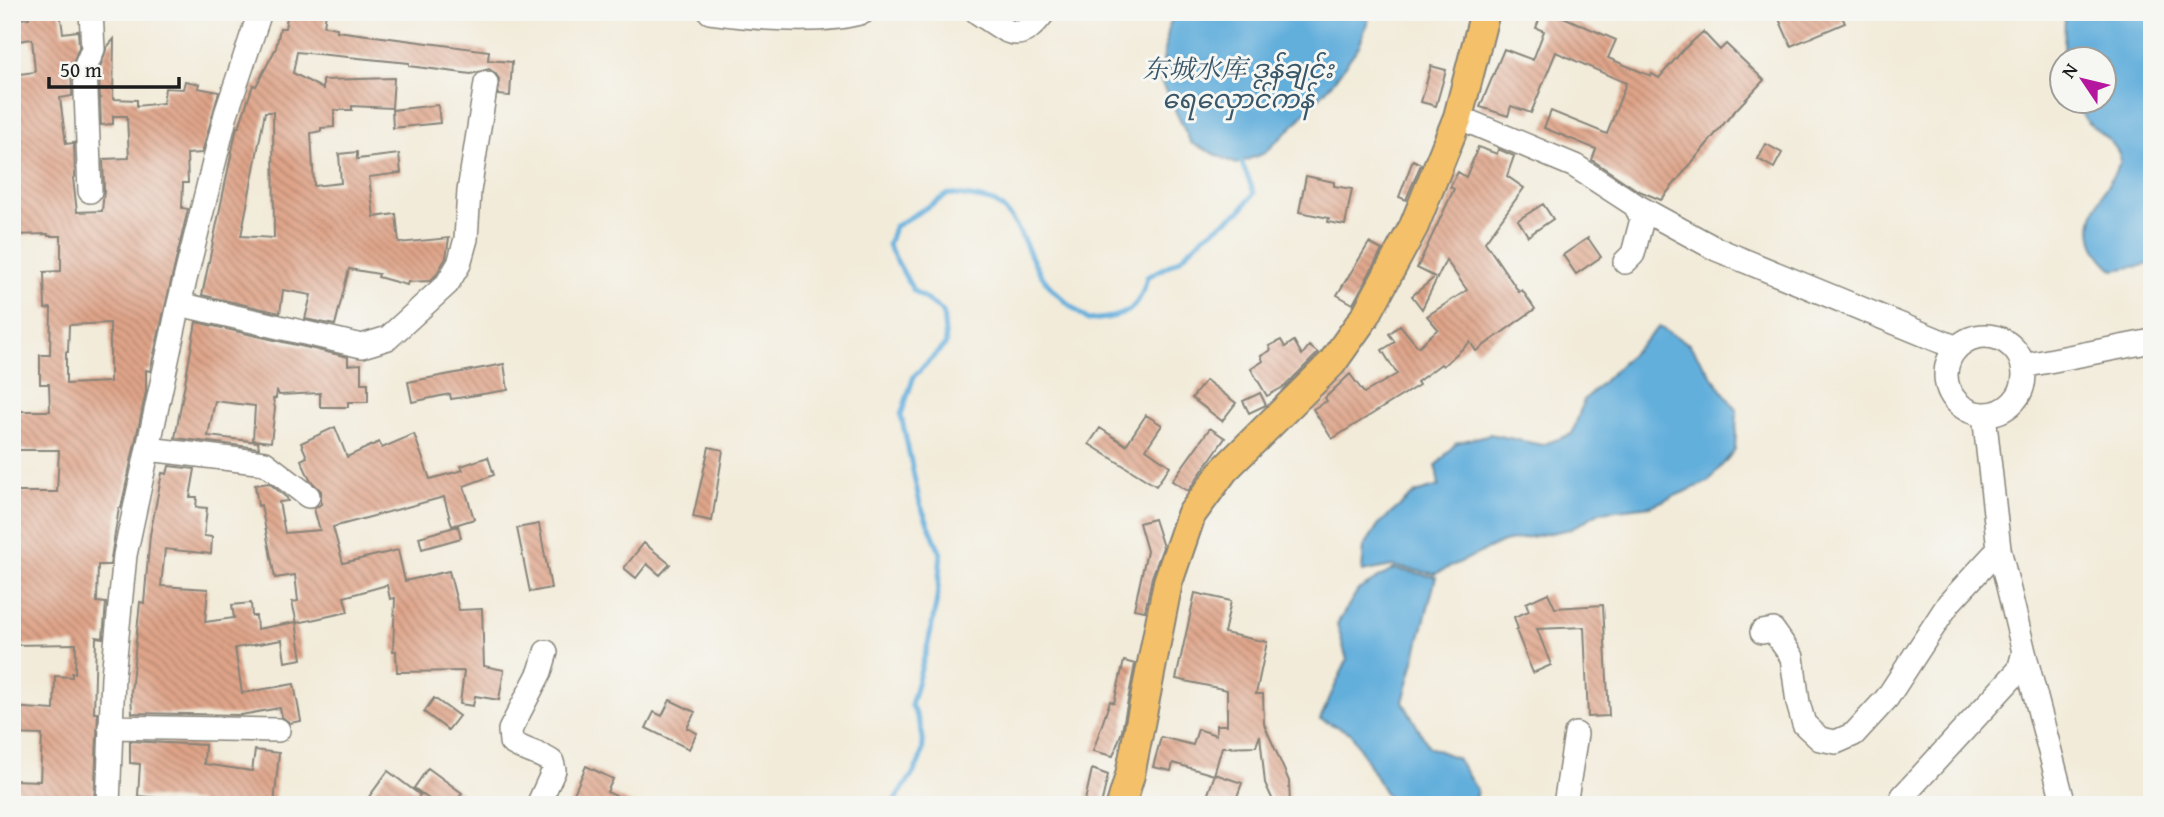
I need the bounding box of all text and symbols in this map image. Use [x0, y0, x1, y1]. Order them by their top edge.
scale bar [49, 46, 178, 90]
north arrow [2048, 46, 2118, 116]
water label: 东城水库 ဒွန်ချင်း ရေလှောင်ကန် [1143, 49, 1335, 121]
text: 50 m [60, 54, 102, 85]
text: N [2054, 57, 2084, 83]

